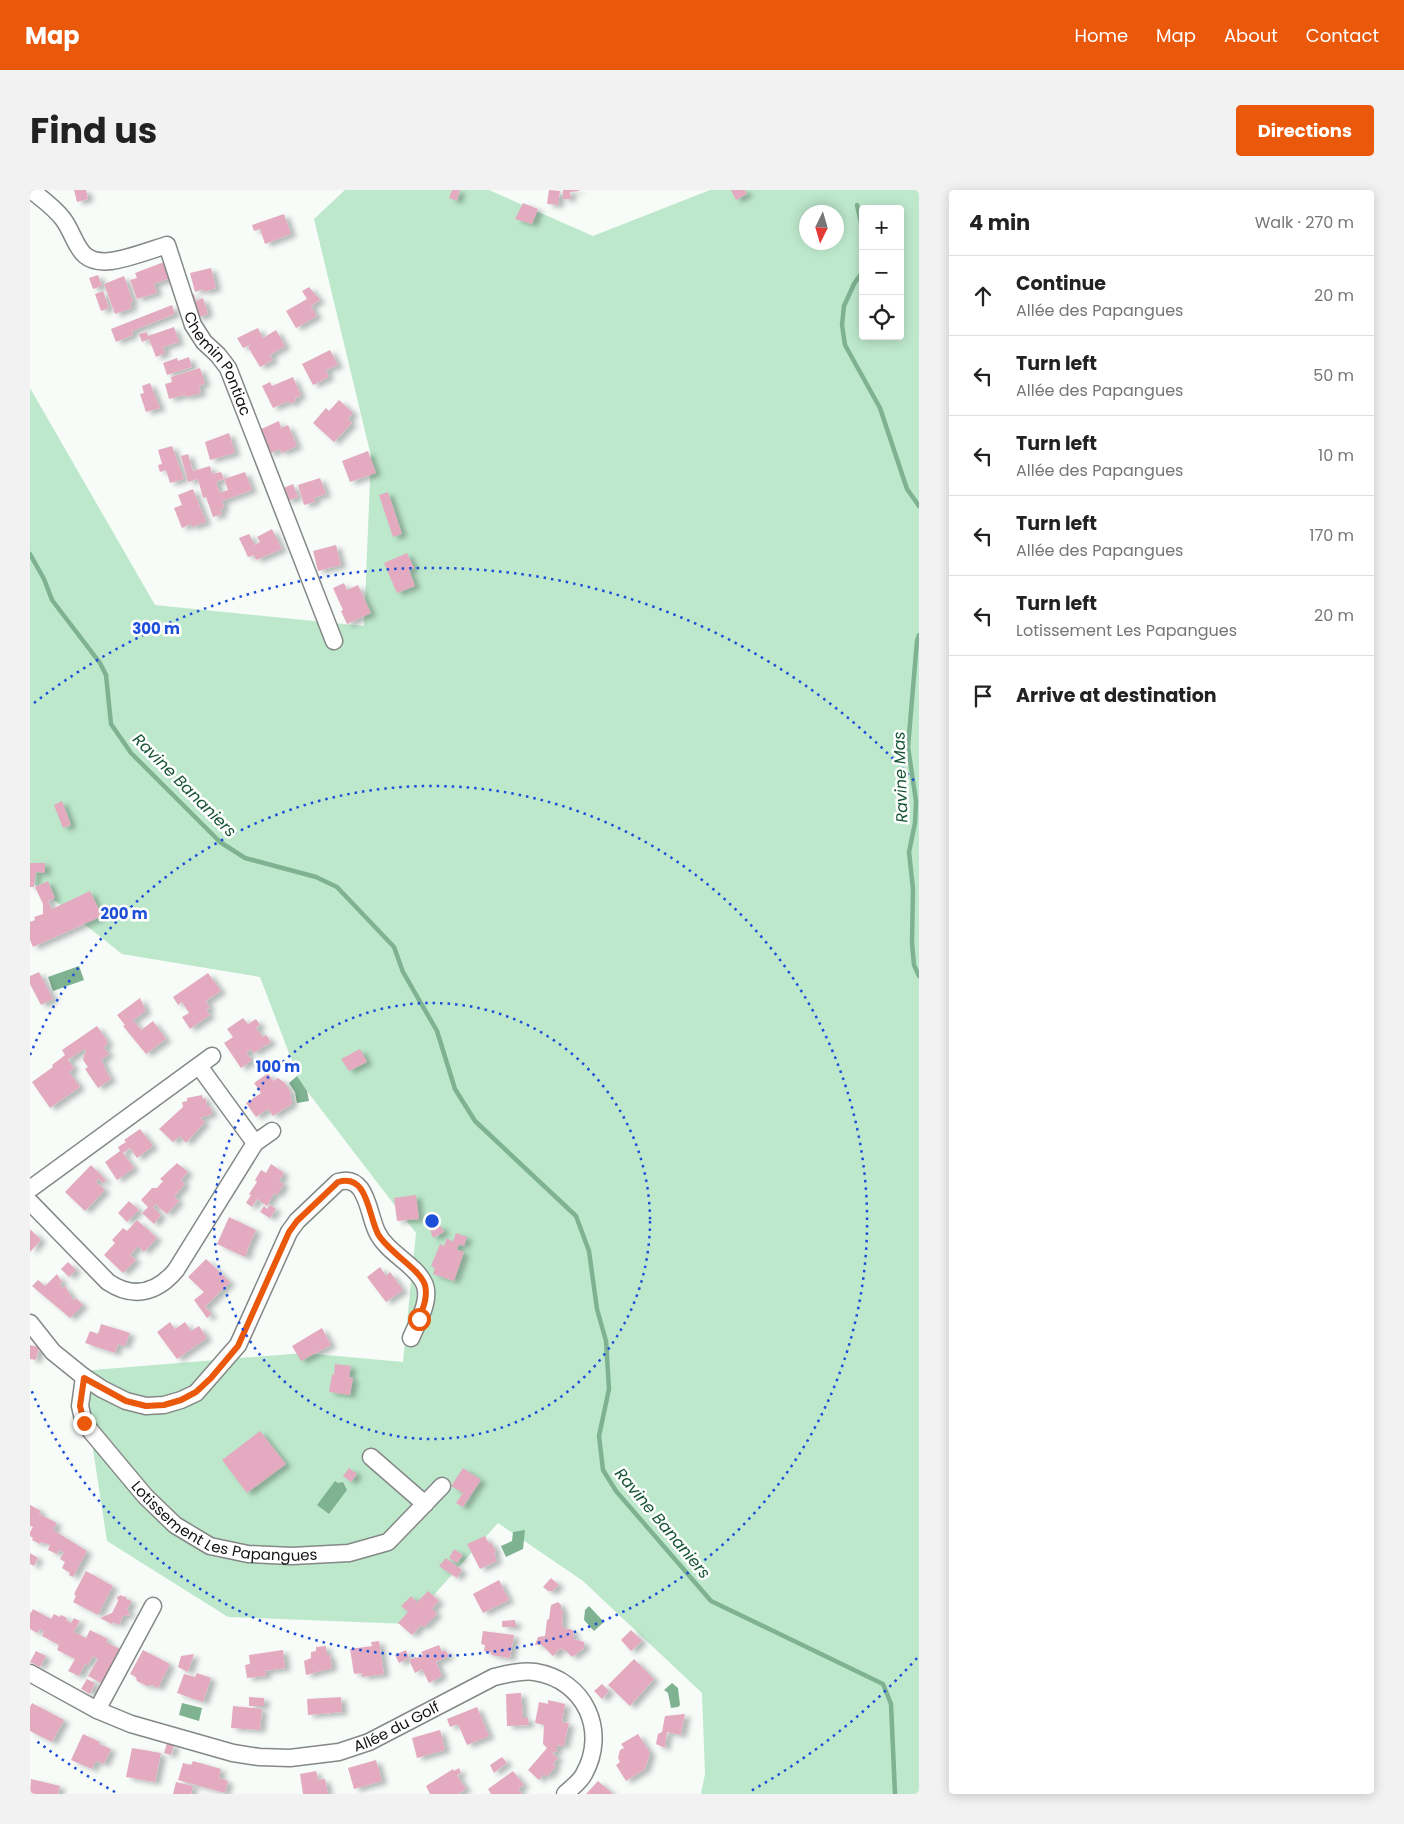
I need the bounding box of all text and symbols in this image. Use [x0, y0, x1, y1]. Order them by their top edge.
text: Map [25, 19, 80, 52]
text: Home [1074, 23, 1128, 48]
text: Map [1156, 23, 1196, 48]
text: About [1224, 23, 1278, 48]
text: Contact [1306, 23, 1379, 48]
button: Directions [1236, 105, 1374, 156]
text: Find us [30, 106, 157, 155]
north arrow [799, 205, 844, 250]
map controls [859, 205, 904, 340]
button: + [859, 205, 904, 250]
text: 4 min [969, 208, 1030, 237]
text: Walk · 270 m [1255, 211, 1354, 234]
button: − [859, 250, 904, 295]
text: Continue [1016, 270, 1106, 297]
icon: ahead [969, 282, 997, 310]
text: 20 m [1314, 284, 1354, 307]
button: locate [859, 295, 904, 340]
text: Allée des Papangues [1016, 299, 1183, 322]
street label: Chemin Pontiac [179, 309, 256, 419]
text: Turn left [1016, 350, 1097, 377]
icon: left [969, 362, 997, 390]
text: 50 m [1313, 364, 1354, 387]
text: Allée des Papangues [1016, 379, 1183, 402]
text: Turn left [1016, 430, 1097, 457]
icon: left [969, 442, 997, 470]
text: 10 m [1318, 444, 1354, 467]
text: Allée des Papangues [1016, 459, 1183, 482]
text: Turn left [1016, 510, 1097, 537]
icon: left [969, 522, 997, 550]
text: 170 m [1309, 524, 1354, 547]
text: Allée des Papangues [1016, 539, 1183, 562]
text: Turn left [1016, 590, 1097, 617]
icon: left [969, 602, 997, 630]
text: 20 m [1314, 604, 1354, 627]
text: 300 m [132, 618, 180, 639]
text: Lotissement Les Papangues [1016, 619, 1237, 642]
icon: arrive [969, 682, 997, 710]
text: Arrive at destination [1016, 682, 1217, 709]
water label: Ravine Bananiers [128, 728, 242, 842]
water label: Ravine Mas [887, 731, 914, 823]
text: 200 m [100, 903, 148, 924]
text: 100 m [256, 1056, 300, 1077]
centre of rings [423, 1212, 441, 1230]
route start [408, 1308, 431, 1331]
route end [73, 1412, 96, 1435]
water label: Ravine Bananiers [609, 1463, 716, 1584]
street label: Lotissement Les Papangues [127, 1476, 318, 1566]
street label: Allée du Golf [351, 1696, 443, 1756]

